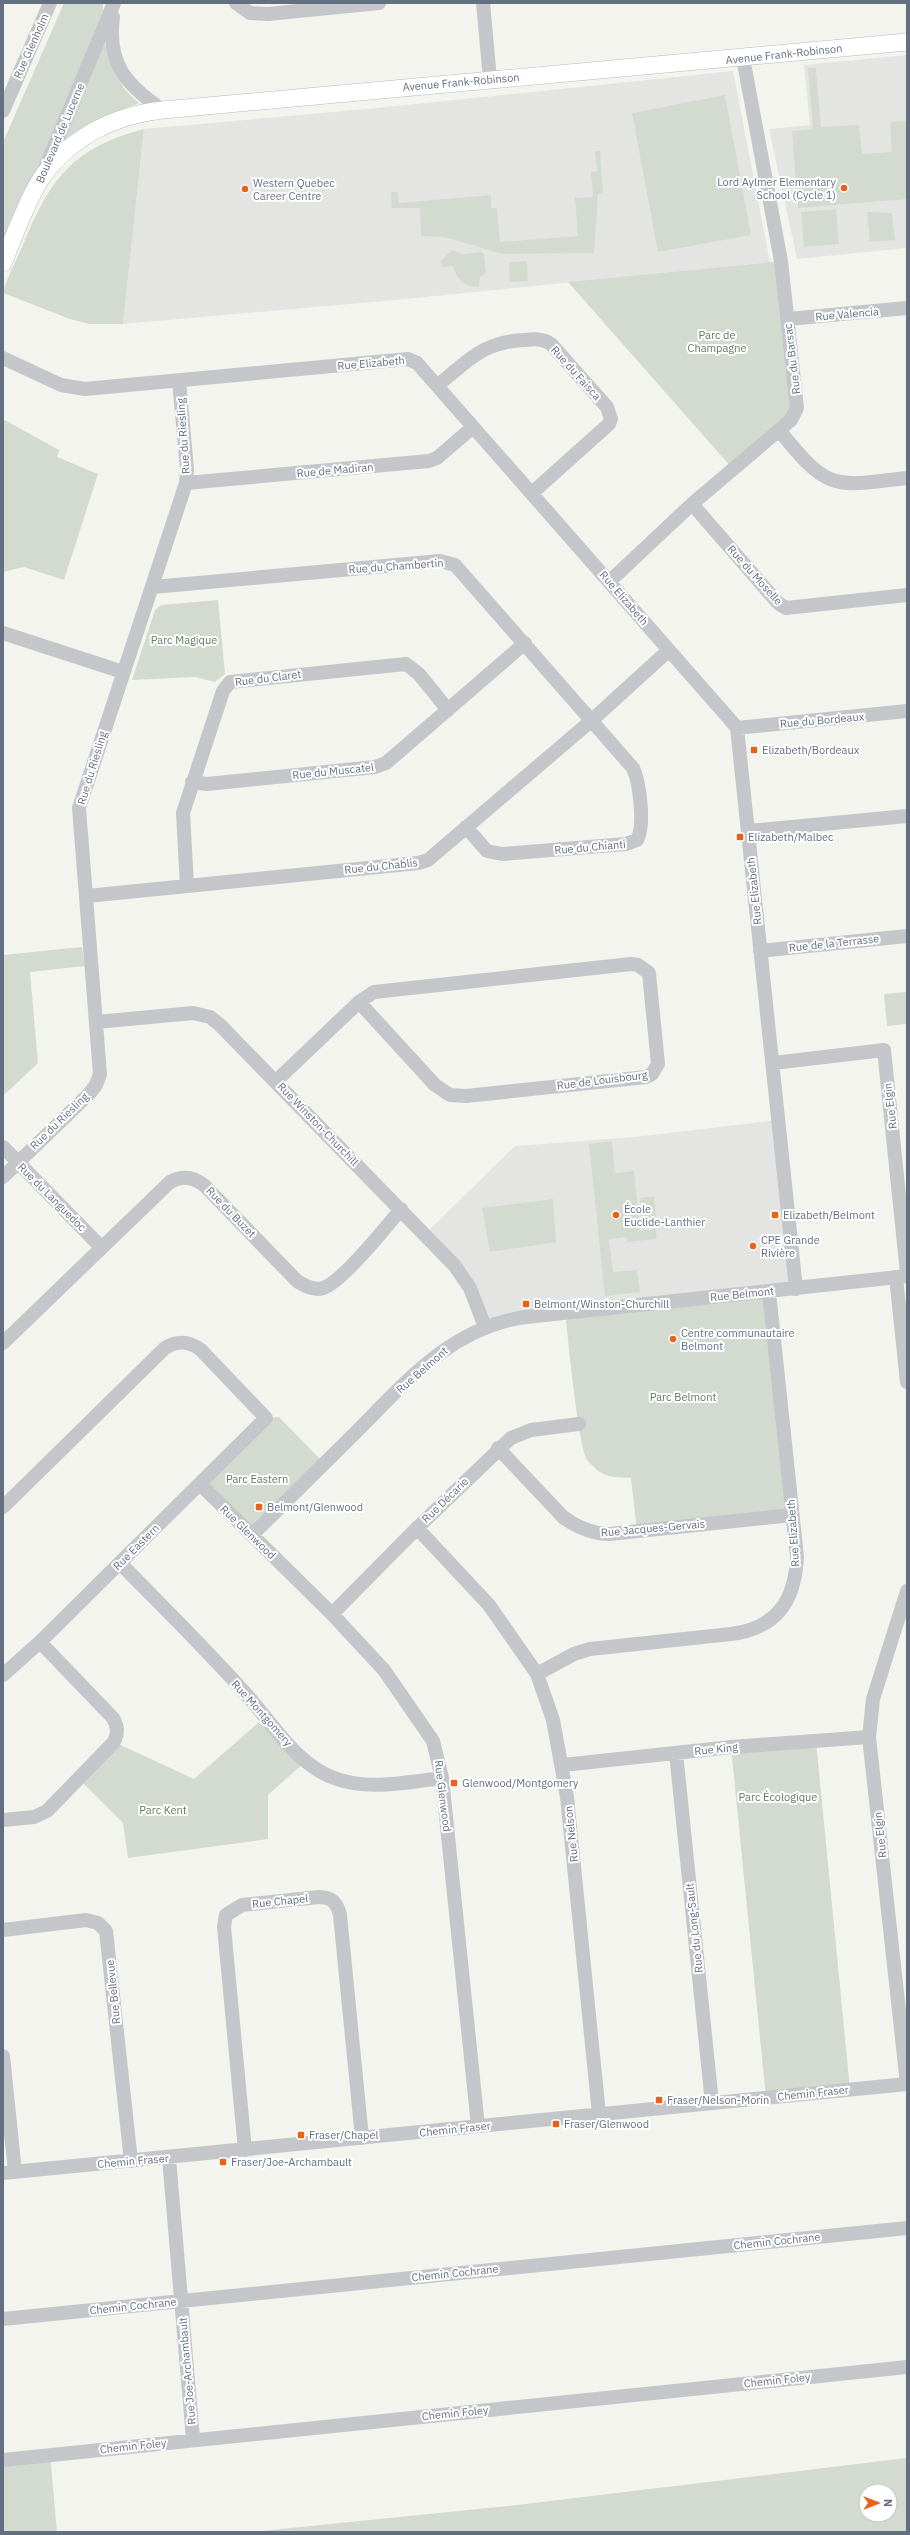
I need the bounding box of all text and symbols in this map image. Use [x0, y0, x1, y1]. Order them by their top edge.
street label: Rue Glenholm [10, 11, 52, 81]
street label: Avenue Frank-Robinson [725, 41, 843, 67]
street label: Avenue Frank-Robinson [402, 70, 520, 94]
street label: Boulevard de Lucerne [33, 81, 87, 185]
place label: Lord Aylmer Elementary School (Cycle 1) [717, 175, 837, 202]
place label: Western Quebec Career Centre [253, 176, 335, 203]
marker: Lord Aylmer Elementary School (Cycle 1) [839, 183, 849, 193]
marker: Western Quebec Career Centre [240, 184, 250, 194]
street label: Rue Valencia [815, 304, 879, 324]
street label: Rue du Barsac [781, 322, 803, 395]
park label: Parc de Champagne [688, 328, 746, 355]
street label: Rue du Faisca [548, 343, 604, 403]
street label: Rue Elizabeth [337, 353, 405, 373]
street label: Rue du Riesling [173, 397, 193, 474]
street label: Rue de Madiran [296, 460, 374, 480]
street label: Rue du Moselle [725, 542, 785, 608]
street label: Rue du Chambertin [348, 556, 444, 576]
street label: Rue Elizabeth [597, 568, 651, 628]
park label: Parc Magique [151, 633, 217, 647]
street label: Rue du Claret [234, 667, 302, 689]
street label: Rue du Bordeaux [779, 709, 865, 731]
street label: Rue du Riesling [74, 729, 110, 806]
place label: Elizabeth/Bordeaux [762, 743, 860, 757]
marker: Elizabeth/Bordeaux [749, 745, 759, 755]
street label: Rue du Muscatel [292, 760, 374, 782]
place label: Elizabeth/Malbec [748, 830, 834, 844]
marker: Elizabeth/Malbec [735, 832, 745, 842]
street label: Rue du Chianti [554, 837, 626, 857]
street label: Rue du Chablis [344, 855, 418, 877]
street label: Rue Elizabeth [744, 857, 764, 925]
street label: Rue de la Terrasse [788, 931, 880, 955]
street label: Rue de Louisbourg [556, 1067, 648, 1093]
street label: Rue Winston-Churchill [275, 1079, 361, 1169]
street label: Rue Elgin [880, 1082, 900, 1130]
street label: Rue du Riesling [27, 1089, 91, 1152]
street label: Rue du Languedoc [15, 1160, 89, 1234]
street label: Rue du Buzet [203, 1184, 259, 1241]
place label: École Euclide-Lanthier [624, 1202, 705, 1229]
place label: Elizabeth/Belmont [783, 1208, 875, 1222]
marker: École Euclide-Lanthier [611, 1210, 621, 1220]
marker: Elizabeth/Belmont [770, 1210, 780, 1220]
place label: CPE Grande Rivière [761, 1233, 820, 1260]
marker: CPE Grande Rivière [748, 1241, 758, 1251]
street label: Rue Belmont [709, 1284, 775, 1304]
place label: Belmont/Winston-Churchill [534, 1297, 669, 1311]
marker: Belmont/Winston-Churchill [521, 1299, 531, 1309]
place label: Centre communautaire Belmont [681, 1326, 795, 1353]
marker: Centre communautaire Belmont [668, 1334, 678, 1344]
street label: Rue Belmont [393, 1344, 451, 1396]
park label: Parc Belmont [650, 1390, 716, 1404]
park label: Parc Eastern [226, 1472, 288, 1486]
street label: Rue Décarie [419, 1474, 471, 1526]
street label: Rue Elizabeth [784, 1499, 802, 1567]
place label: Belmont/Glenwood [267, 1500, 363, 1514]
street label: Rue Glenwood [217, 1502, 279, 1562]
marker: Belmont/Glenwood [254, 1502, 264, 1512]
street label: Rue Jacques-Gervais [600, 1516, 706, 1540]
street label: Rue Eastern [110, 1521, 162, 1573]
street label: Rue Montgomery [229, 1677, 296, 1749]
street label: Rue King [694, 1740, 739, 1758]
street label: Rue Glenwood [432, 1759, 454, 1833]
place label: Glenwood/Montgomery [462, 1776, 579, 1790]
marker: Glenwood/Montgomery [449, 1778, 459, 1788]
park label: Parc Écologique [739, 1790, 817, 1804]
park label: Parc Kent [139, 1803, 187, 1817]
street label: Rue Nelson [561, 1805, 581, 1863]
street label: Rue Elgin [871, 1811, 889, 1859]
street label: Rue du Long-Sault [682, 1882, 706, 1974]
street label: Rue Chapel [251, 1891, 309, 1911]
street label: Rue Bellevue [103, 1959, 123, 2025]
street label: Chemin Fraser [777, 2082, 849, 2104]
place label: Fraser/Nelson-Morin [667, 2093, 769, 2107]
marker: Fraser/Nelson-Morin [654, 2095, 664, 2105]
place label: Fraser/Glenwood [564, 2117, 649, 2131]
street label: Chemin Fraser [419, 2118, 491, 2140]
marker: Fraser/Glenwood [551, 2119, 561, 2129]
place label: Fraser/Chapel [309, 2128, 378, 2142]
marker: Fraser/Chapel [296, 2130, 306, 2140]
street label: Chemin Fraser [97, 2151, 169, 2171]
place label: Fraser/Joe-Archambault [231, 2155, 352, 2169]
marker: Fraser/Joe-Archambault [218, 2157, 228, 2167]
street label: Chemin Cochrane [733, 2229, 821, 2253]
street label: Chemin Cochrane [411, 2261, 499, 2285]
street label: Chemin Cochrane [89, 2294, 177, 2318]
street label: Rue Joe-Archambault [175, 2317, 199, 2425]
street label: Chemin Foley [743, 2369, 811, 2390]
street label: Chemin Foley [421, 2402, 489, 2423]
street label: Chemin Foley [99, 2435, 167, 2456]
north arrow [858, 2483, 898, 2523]
text: N [881, 2499, 895, 2507]

